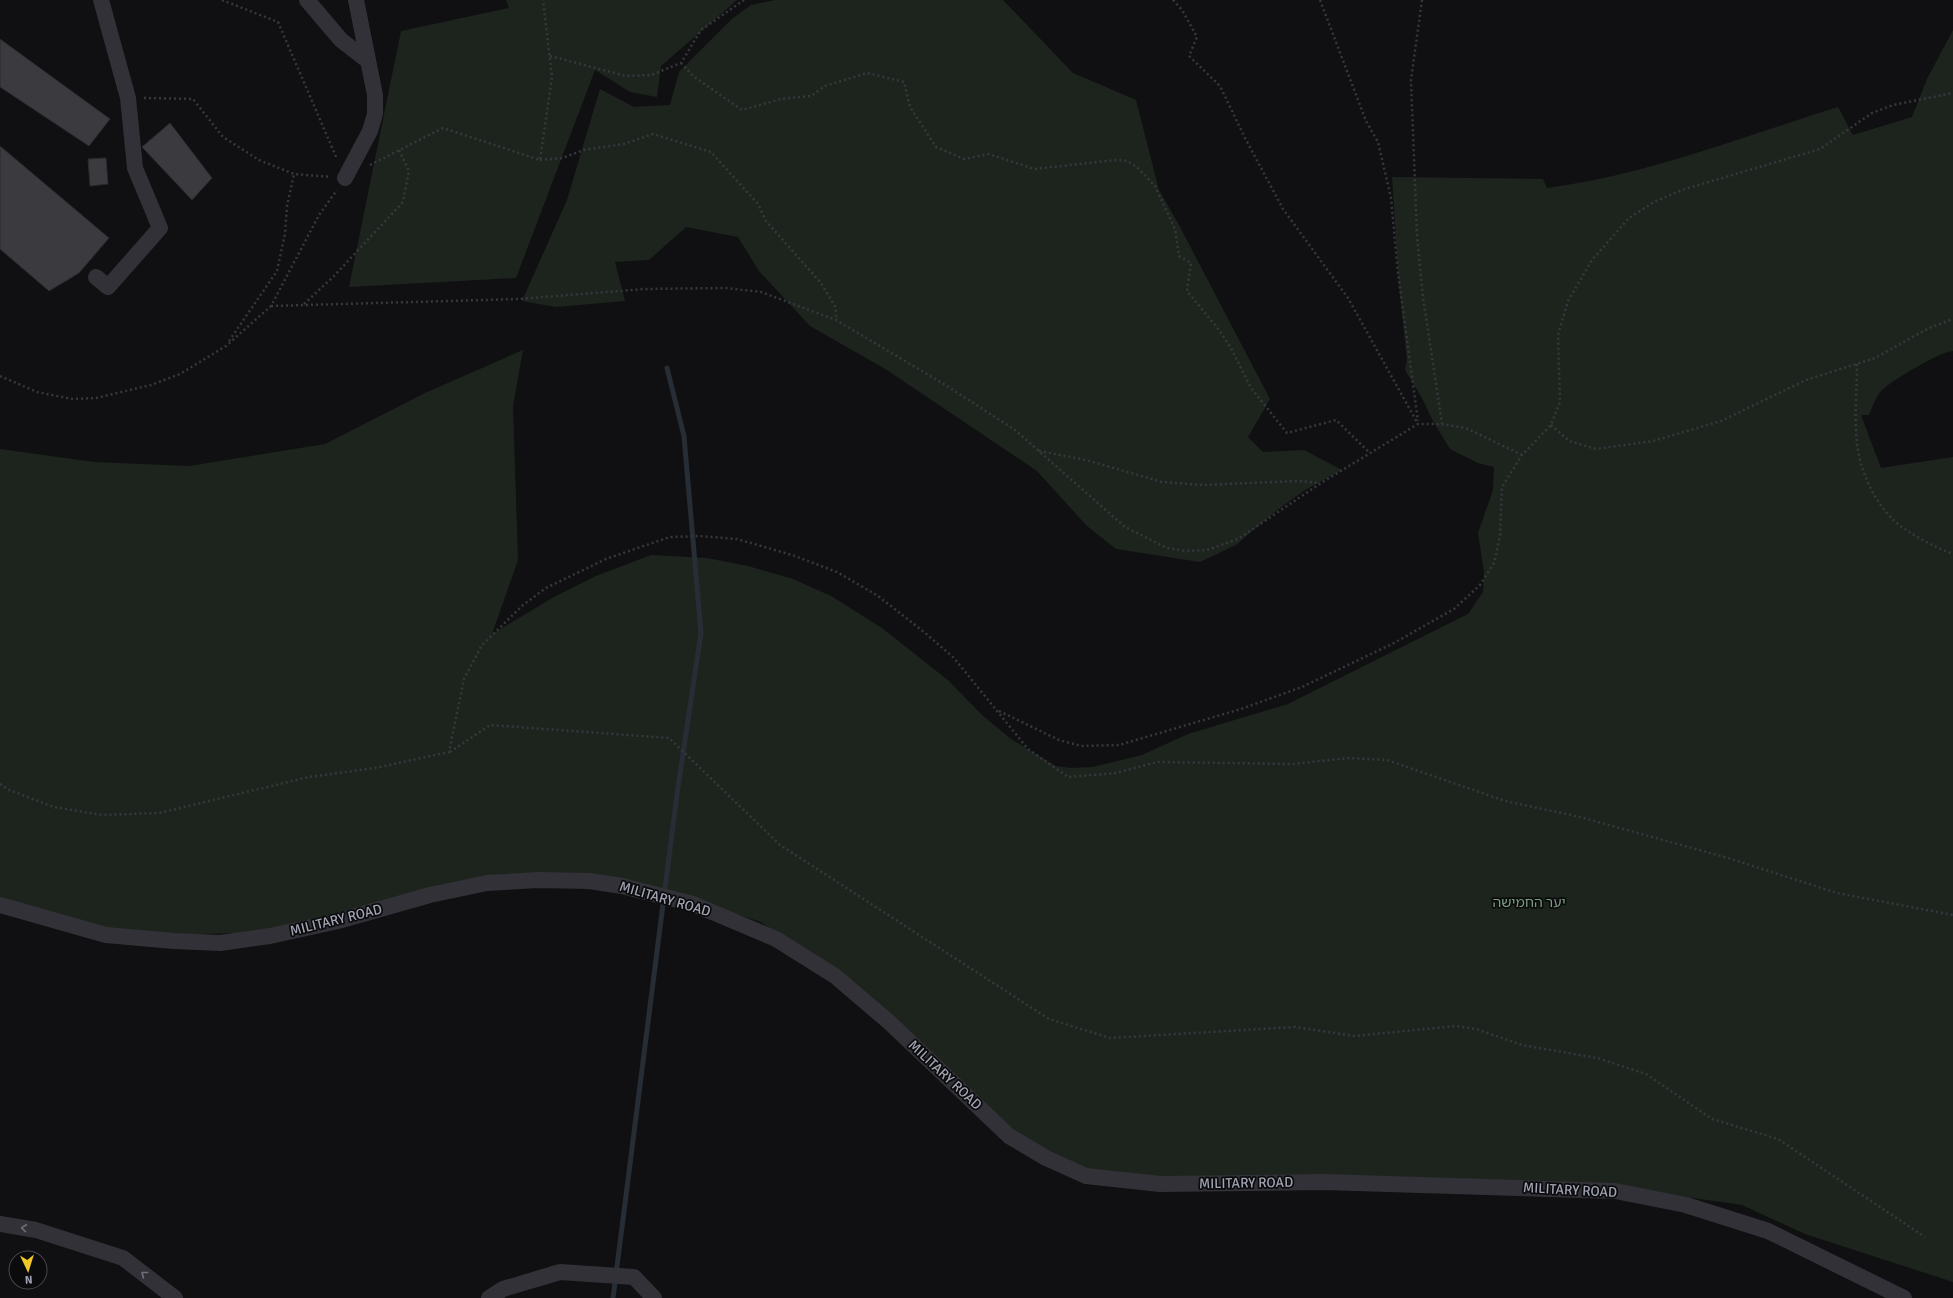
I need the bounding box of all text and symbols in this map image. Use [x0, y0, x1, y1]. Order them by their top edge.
street label: MILITARY ROAD [617, 878, 713, 920]
park label: יער החמישה [1492, 894, 1566, 911]
street label: MILITARY ROAD [288, 900, 384, 940]
street label: MILITARY ROAD [905, 1037, 985, 1113]
street label: MILITARY ROAD [1199, 1174, 1293, 1192]
street label: MILITARY ROAD [1522, 1179, 1618, 1201]
one-way arrow [21, 1224, 27, 1233]
north arrow [8, 1250, 48, 1290]
one-way arrow [141, 1272, 148, 1279]
text: N [24, 1273, 33, 1286]

